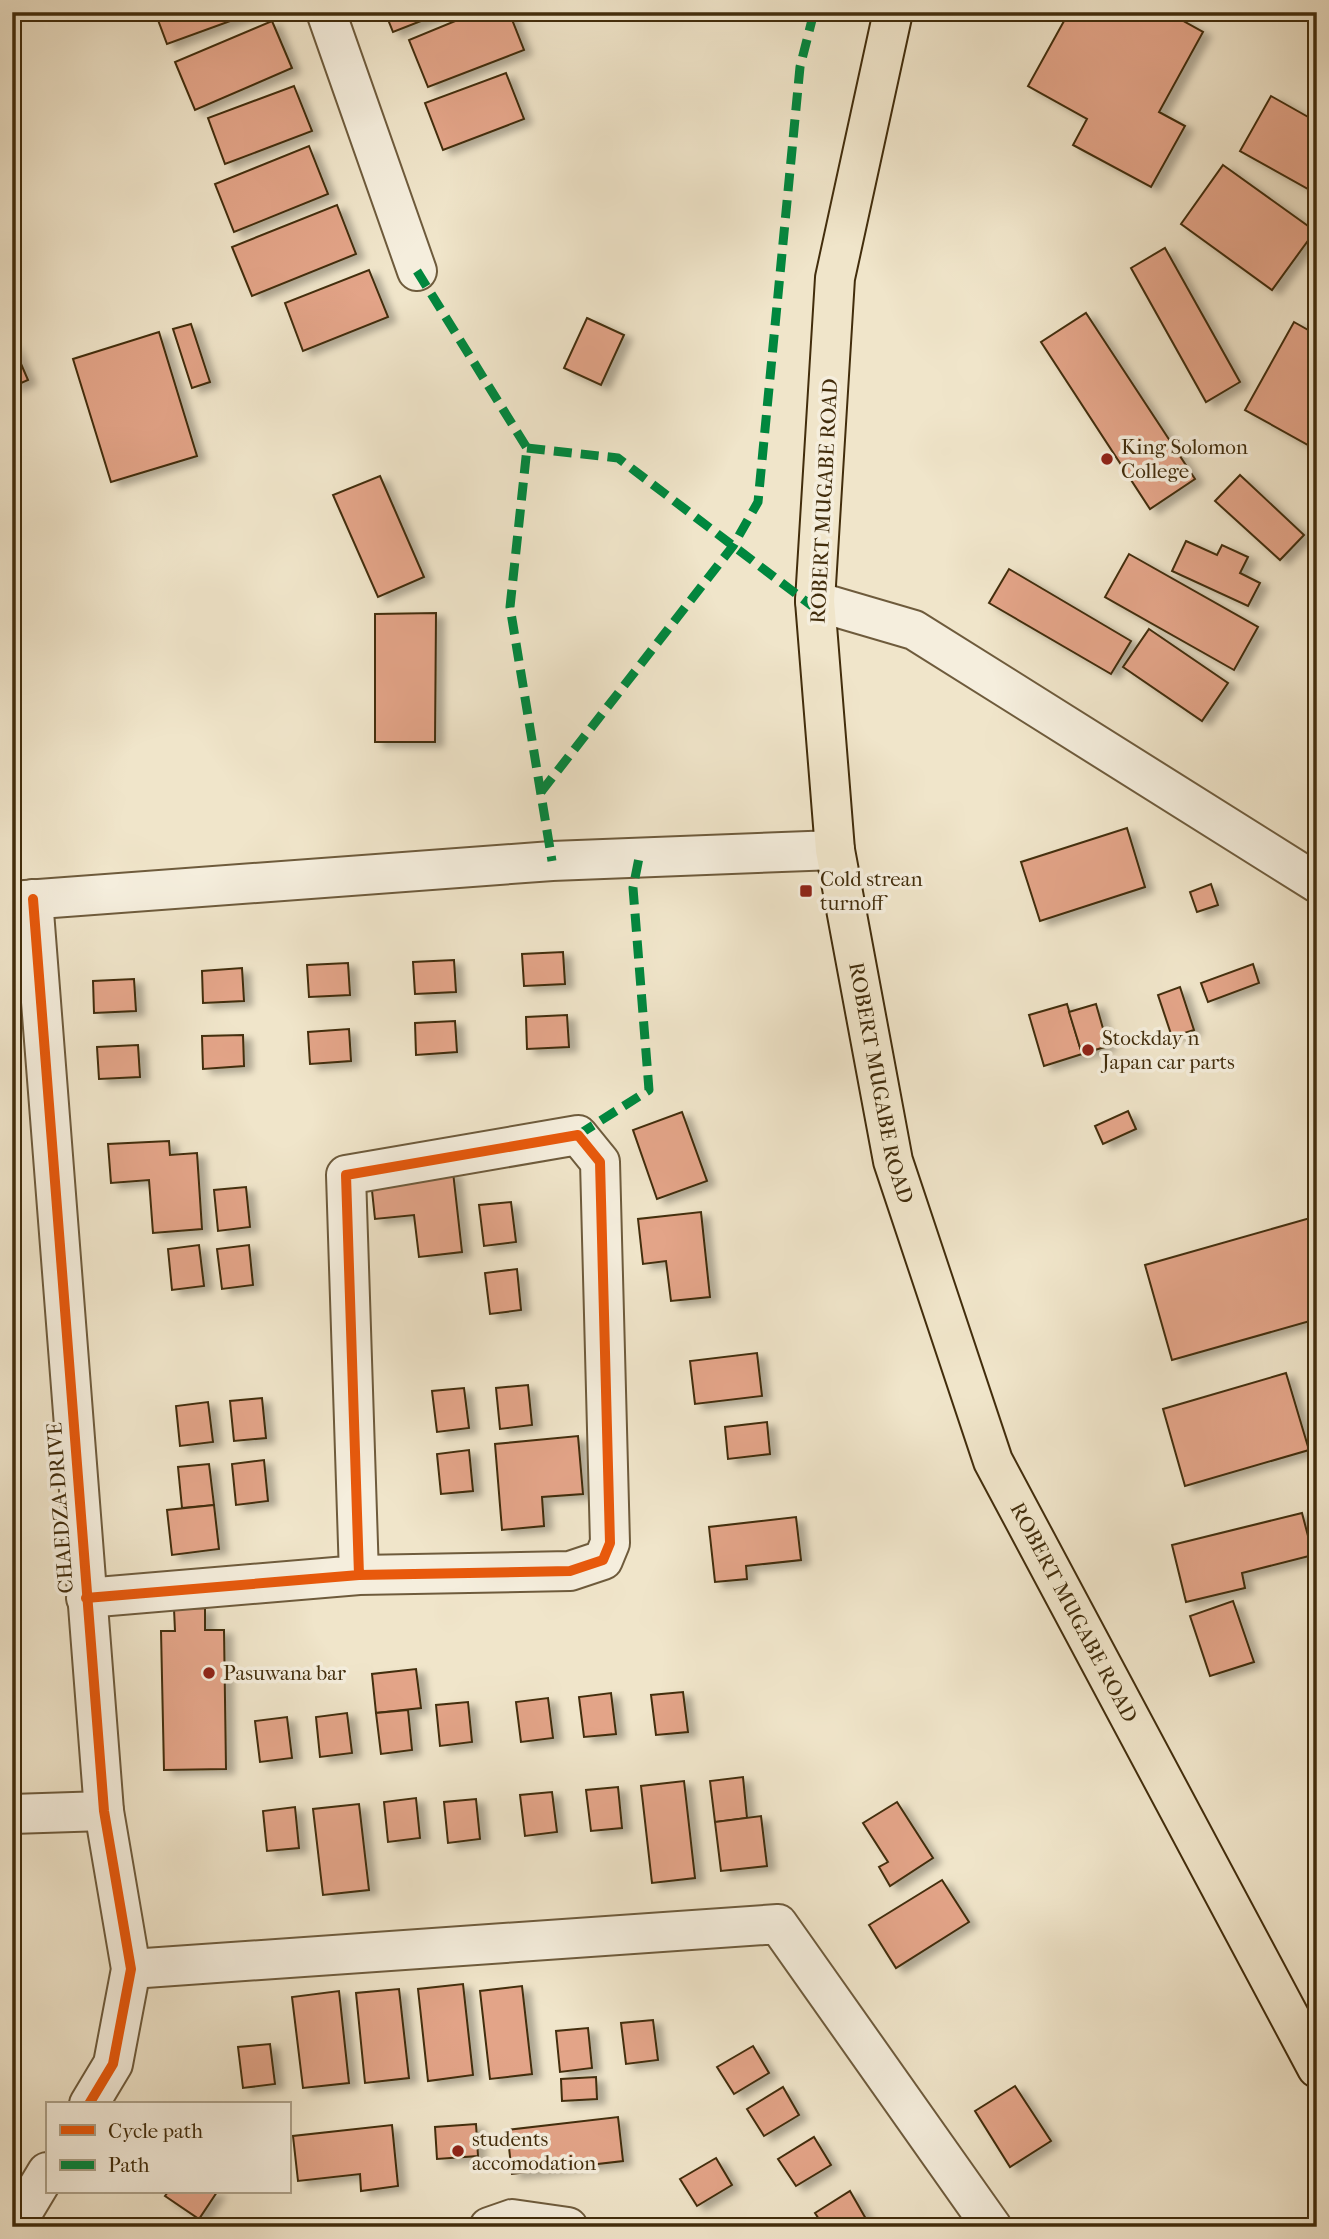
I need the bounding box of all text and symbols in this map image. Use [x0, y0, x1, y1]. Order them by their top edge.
street label: ROBERT MUGABE ROAD [806, 378, 842, 624]
place label: King Solomon College [1121, 435, 1248, 483]
marker: King Solomon College [1099, 451, 1115, 467]
place label: Cold strean turnoff [820, 867, 923, 915]
marker: Cold strean turnoff [798, 883, 814, 899]
street label: ROBERT MUGABE ROAD [844, 960, 918, 1206]
place label: Stockday n Japan car parts [1100, 1026, 1235, 1074]
marker: Stockday n Japan car parts [1080, 1042, 1096, 1058]
street label: CHAEDZA DRIVE [42, 1422, 78, 1594]
street label: ROBERT MUGABE ROAD [1005, 1498, 1142, 1727]
place label: Pasuwana bar [223, 1661, 346, 1685]
marker: Pasuwana bar [201, 1665, 217, 1681]
legend [46, 2102, 290, 2194]
text: Cycle path [108, 2119, 203, 2143]
place label: students accomodation [472, 2127, 596, 2175]
marker: students accomodation [450, 2143, 466, 2159]
text: Path [108, 2153, 150, 2177]

